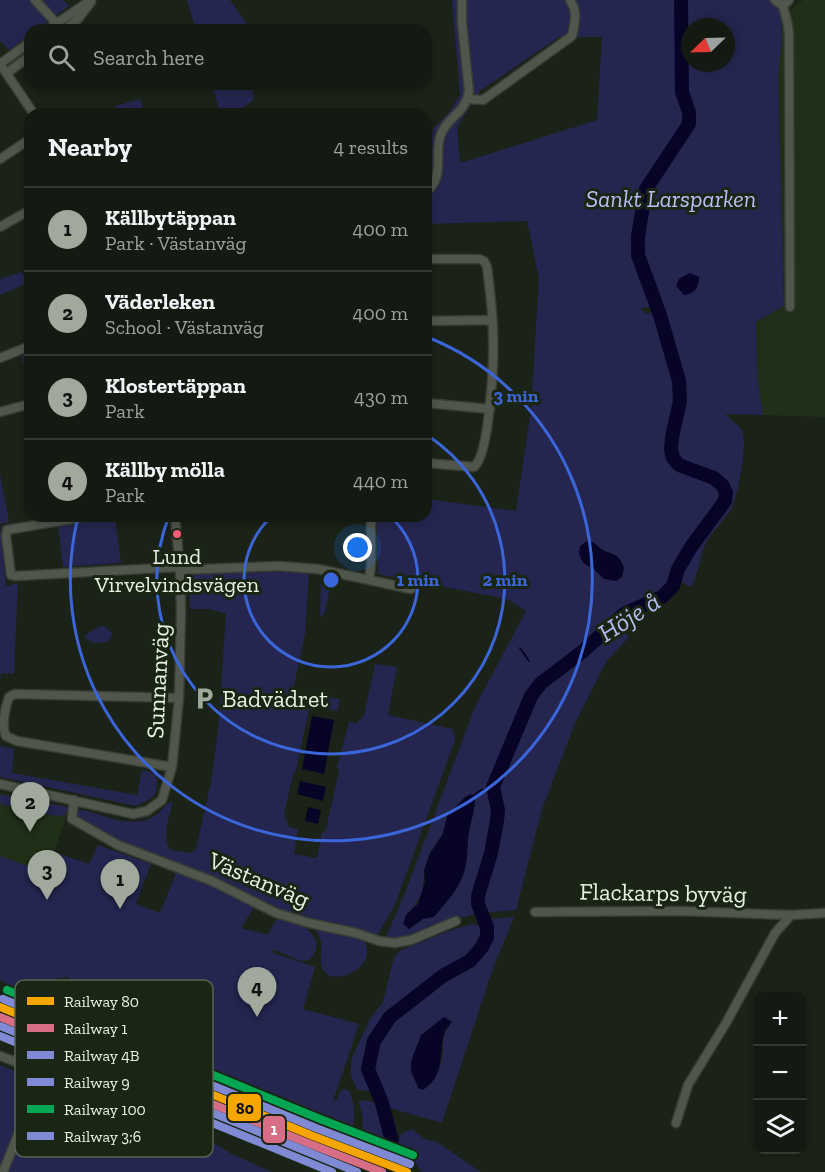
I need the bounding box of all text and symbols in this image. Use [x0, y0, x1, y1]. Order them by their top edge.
north arrow [681, 18, 735, 72]
search box [24, 24, 432, 90]
icon: search [45, 41, 78, 74]
text: Search here [93, 44, 204, 71]
text: Nearby [48, 131, 132, 163]
text: 4 results [333, 135, 408, 159]
park label: Sankt Larsparken [586, 184, 756, 213]
text: Källbytäppan [105, 204, 236, 231]
text: 1 [63, 217, 72, 241]
text: 400 m [352, 217, 408, 241]
text: Park · Västanväg [105, 231, 246, 255]
text: Väderleken [105, 288, 215, 315]
text: 2 [62, 301, 73, 325]
text: 400 m [352, 301, 408, 325]
text: School · Västanväg [105, 315, 264, 339]
text: Klostertäppan [105, 372, 246, 399]
text: 3 [62, 385, 73, 409]
text: 430 m [354, 385, 408, 409]
text: 3 min [494, 385, 539, 407]
text: Park [105, 399, 145, 423]
text: Källby mölla [105, 456, 225, 483]
text: 4 [62, 469, 73, 493]
text: 440 m [353, 469, 408, 493]
text: Park [105, 483, 145, 507]
marker: Lund Virvelvindsvägen [171, 528, 183, 540]
your location [343, 533, 372, 562]
place label: Lund Virvelvindsvägen [94, 543, 260, 598]
text: 1 min [397, 569, 440, 591]
text: 2 min [483, 569, 528, 591]
centre of rings [321, 570, 341, 590]
water label: Höje å [592, 585, 666, 649]
street label: Sunnanväg [140, 623, 175, 739]
place label: Badvädret [222, 684, 328, 713]
parking icon: Badvädret [191, 686, 217, 712]
pin: 2 [10, 782, 50, 832]
street label: Västanväg [203, 845, 314, 914]
pin: 3 [28, 850, 66, 900]
pin: 1 [100, 860, 140, 909]
street label: Flackarps byväg [579, 877, 747, 908]
pin: 4 [238, 968, 276, 1017]
legend [15, 980, 213, 1157]
text: Railway 80 [64, 992, 139, 1011]
map controls [753, 992, 807, 1154]
button: + [753, 992, 807, 1046]
text: Railway 1 [64, 1019, 127, 1038]
text: Railway 4B [64, 1046, 140, 1065]
button: − [753, 1046, 807, 1100]
text: Railway 9 [64, 1073, 130, 1092]
line badge: 80 [227, 1093, 262, 1122]
text: 80 [236, 1099, 254, 1118]
text: Railway 100 [64, 1100, 146, 1119]
button: layers [753, 1100, 807, 1154]
line badge: 1 [262, 1115, 286, 1144]
text: 1 [271, 1120, 278, 1139]
text: Railway 3;6 [64, 1127, 141, 1146]

